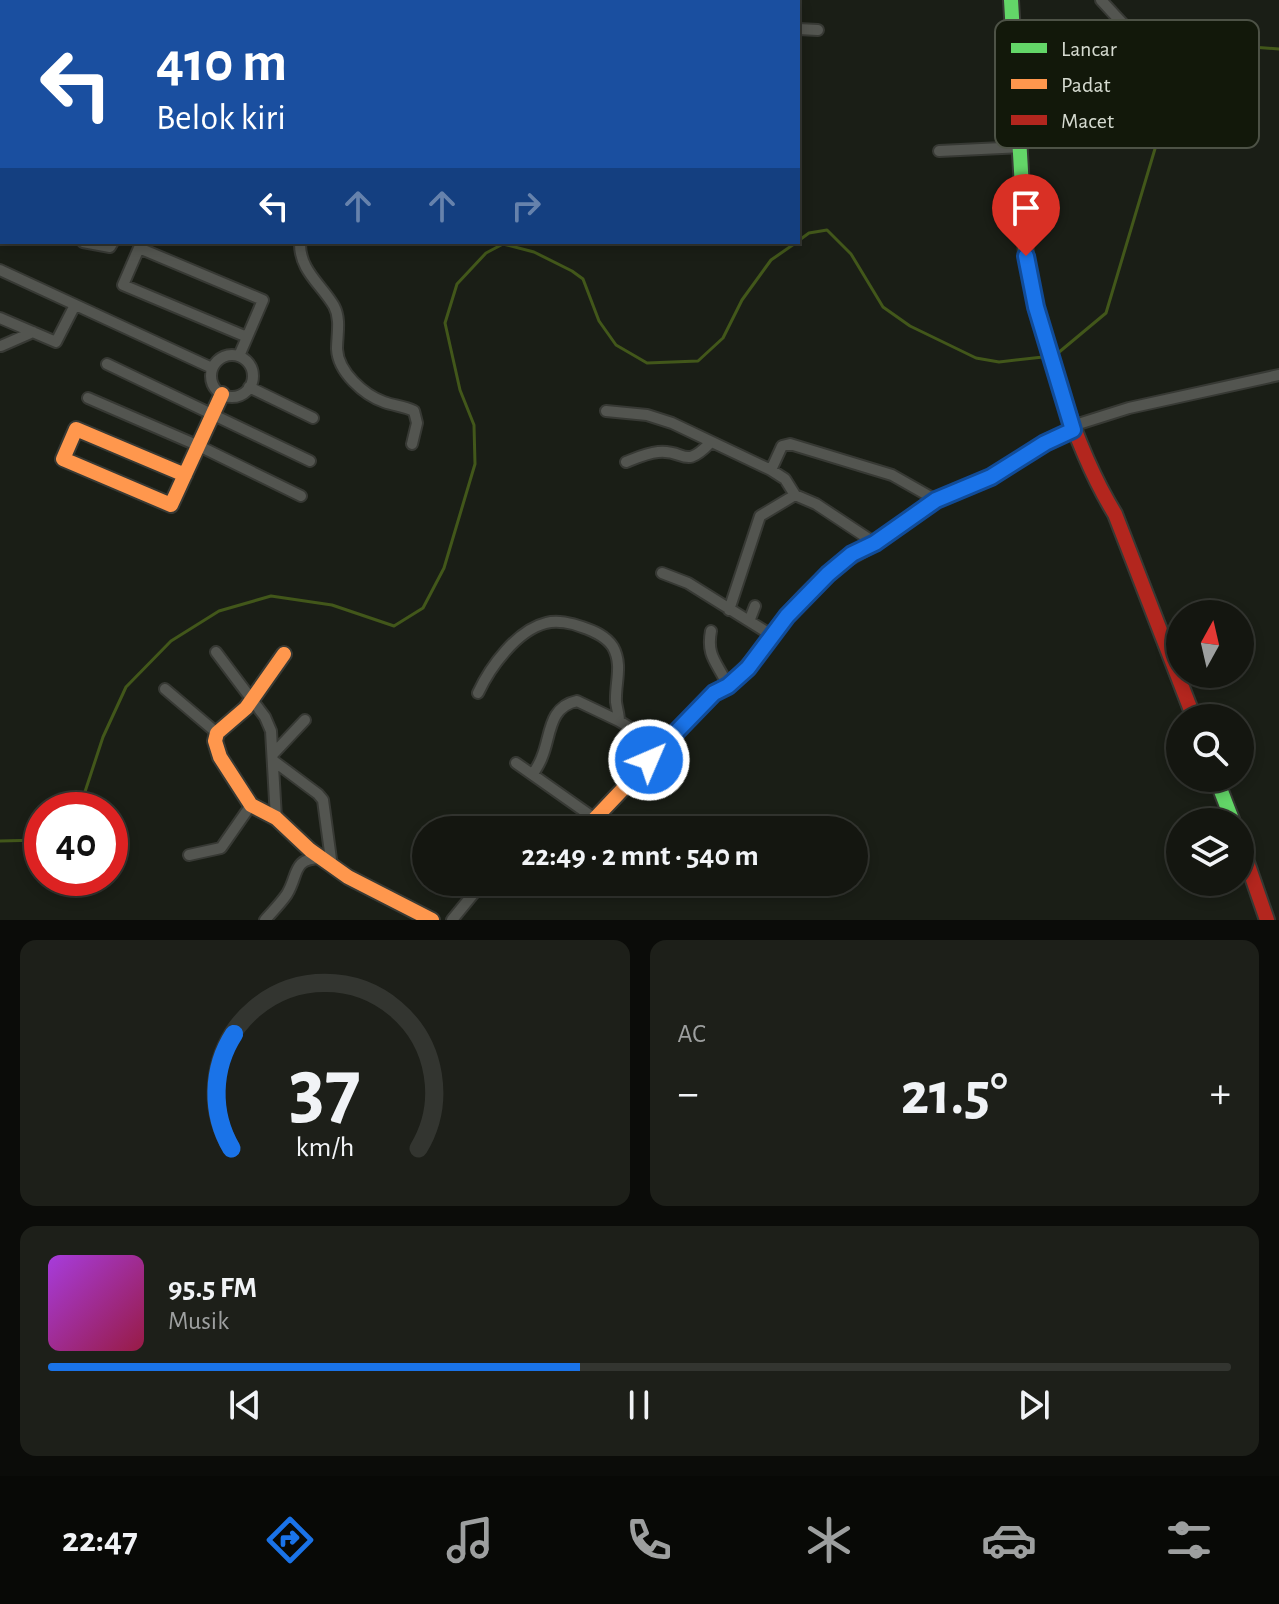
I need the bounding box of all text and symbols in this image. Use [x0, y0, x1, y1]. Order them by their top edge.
legend [995, 20, 1259, 148]
icon: left [24, 32, 128, 136]
text: 410 m [156, 35, 287, 91]
text: Lancar [1061, 38, 1117, 60]
text: Padat [1061, 74, 1111, 96]
text: Belok kiri [156, 100, 286, 136]
text: Macet [1061, 110, 1114, 132]
pin [992, 174, 1060, 256]
icon: left [252, 184, 296, 228]
icon: ahead [336, 184, 380, 228]
icon: ahead [420, 184, 464, 228]
icon: right [504, 184, 548, 228]
icon: arrive [1004, 186, 1048, 230]
north arrow [1166, 600, 1254, 688]
map controls [1166, 600, 1254, 896]
button: search [1166, 704, 1254, 792]
position arrow [607, 718, 691, 802]
speed limit sign: 40 [24, 792, 128, 896]
button: layers [1166, 808, 1254, 896]
text: 22:49 · 2 mnt · 540 m [521, 841, 759, 871]
text: AC [678, 1021, 706, 1047]
text: 37 [289, 1048, 361, 1132]
text: 21.5° [901, 1065, 1008, 1125]
text: − [678, 1072, 699, 1116]
text: + [1210, 1072, 1231, 1116]
text: km/h [295, 1133, 354, 1162]
text: 95.5 FM [168, 1273, 257, 1303]
text: Musik [168, 1308, 229, 1334]
icon: previous [223, 1383, 267, 1427]
icon: pause [617, 1383, 661, 1427]
icon: next [1012, 1383, 1056, 1427]
icon: directions [262, 1512, 318, 1568]
icon: music [442, 1512, 498, 1568]
icon: phone [621, 1512, 677, 1568]
icon: climate [801, 1512, 857, 1568]
icon: car [981, 1512, 1037, 1568]
icon: filters [1161, 1512, 1217, 1568]
text: 22:47 [62, 1522, 138, 1558]

